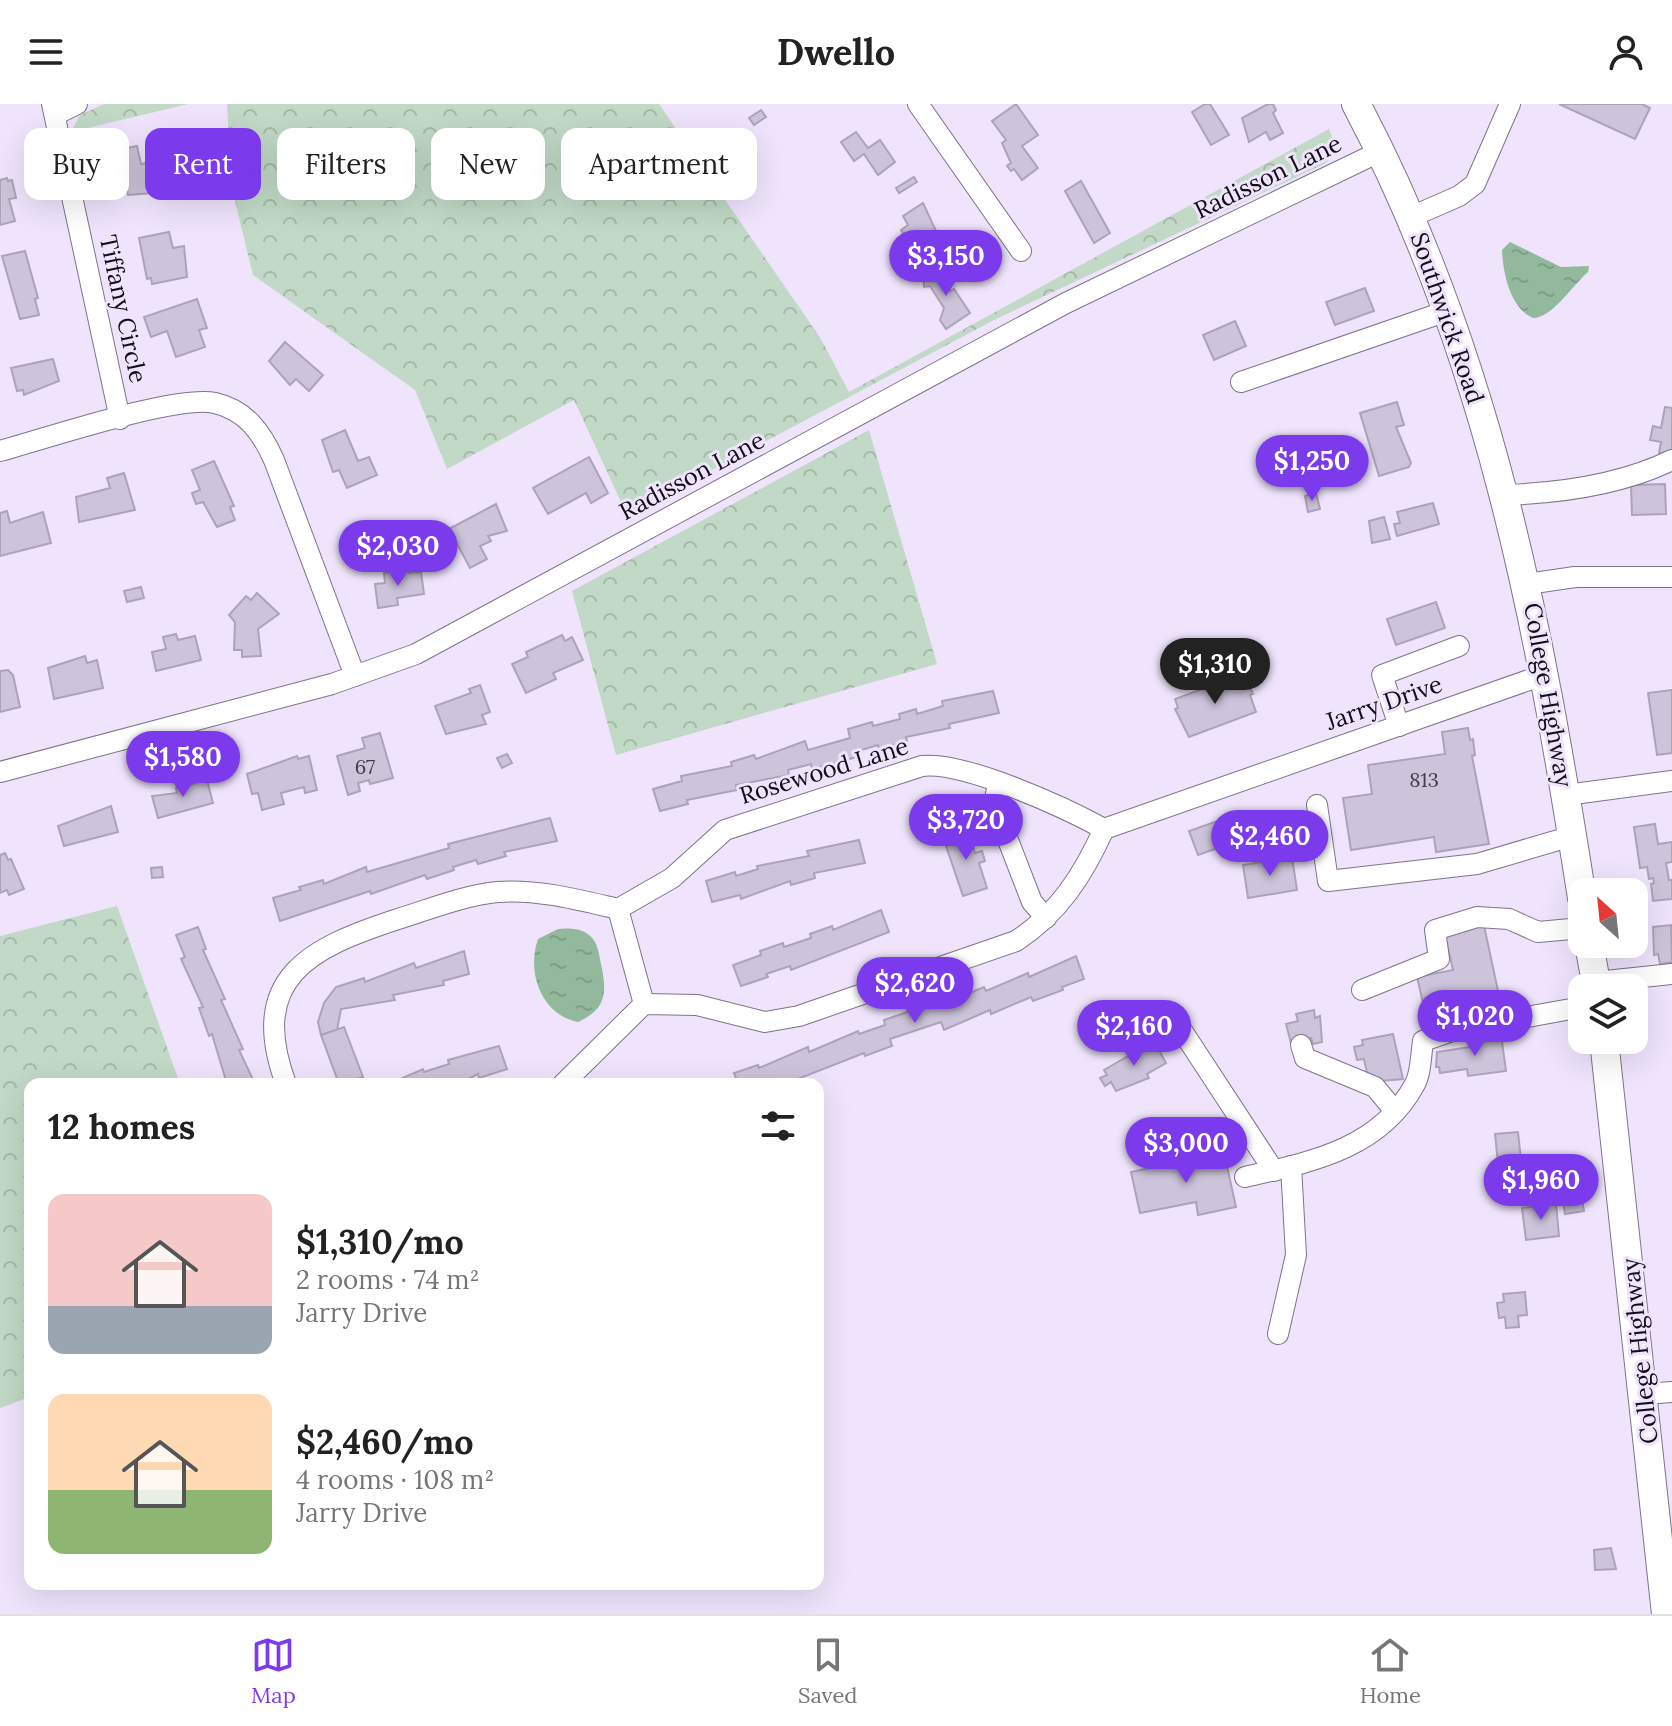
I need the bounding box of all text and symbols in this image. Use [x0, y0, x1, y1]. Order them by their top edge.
text: Dwello [777, 29, 895, 75]
icon: menu [24, 30, 68, 74]
icon: person [1604, 30, 1648, 74]
chip: Buy [24, 128, 129, 200]
chip: Rent [145, 128, 261, 200]
chip: Filters [277, 128, 415, 200]
chip: New [431, 128, 545, 200]
chip: Apartment [561, 128, 757, 200]
street label: Radisson Lane [1189, 128, 1347, 226]
street label: Southwick Road [1404, 228, 1491, 408]
pin: $3,150 [881, 230, 1011, 298]
street label: Tiffany Circle [93, 232, 154, 386]
text: $3,150 [907, 239, 985, 272]
street label: Radisson Lane [614, 424, 770, 527]
pin: $1,250 [1247, 435, 1377, 503]
text: $1,250 [1274, 444, 1350, 477]
pin: $2,030 [333, 520, 463, 588]
text: $2,030 [357, 529, 439, 562]
street label: College Highway [1517, 600, 1580, 790]
pin: $1,310 [1150, 638, 1280, 706]
text: $1,310 [1178, 647, 1252, 680]
street label: Jarry Drive [1321, 668, 1446, 737]
street label: Rosewood Lane [736, 730, 912, 811]
pin: $1,580 [118, 731, 248, 799]
text: $1,580 [144, 740, 222, 773]
house number: 67 [355, 754, 375, 779]
house number: 813 [1409, 767, 1439, 792]
pin: $3,720 [901, 794, 1031, 862]
text: $3,720 [927, 803, 1005, 836]
pin: $2,460 [1205, 810, 1335, 878]
text: $2,460 [1229, 819, 1311, 852]
north arrow [1568, 878, 1648, 958]
map controls [1568, 878, 1648, 1054]
pin: $2,620 [850, 957, 980, 1025]
text: $2,620 [875, 966, 956, 999]
button: layers [1568, 974, 1648, 1054]
pin: $1,020 [1410, 990, 1540, 1058]
text: $1,020 [1436, 999, 1514, 1032]
pin: $2,160 [1069, 1000, 1199, 1068]
text: $2,160 [1095, 1009, 1173, 1042]
icon: filters [756, 1104, 800, 1148]
text: 12 homes [48, 1105, 195, 1148]
pin: $3,000 [1121, 1117, 1251, 1185]
text: $3,000 [1143, 1126, 1229, 1159]
pin: $1,960 [1476, 1154, 1606, 1222]
text: $1,960 [1502, 1163, 1580, 1196]
text: $1,310/mo [296, 1220, 464, 1263]
icon: home [112, 1226, 208, 1322]
street label: College Highway [1614, 1256, 1665, 1445]
text: 2 rooms · 74 m² [296, 1263, 480, 1296]
text: Jarry Drive [296, 1296, 427, 1329]
text: $2,460/mo [296, 1420, 473, 1463]
icon: home [112, 1426, 208, 1522]
text: 4 rooms · 108 m² [296, 1463, 494, 1496]
text: Jarry Drive [296, 1496, 427, 1529]
tab: Map [251, 1633, 296, 1709]
tab: Saved [798, 1633, 858, 1709]
tab: Home [1360, 1633, 1421, 1709]

